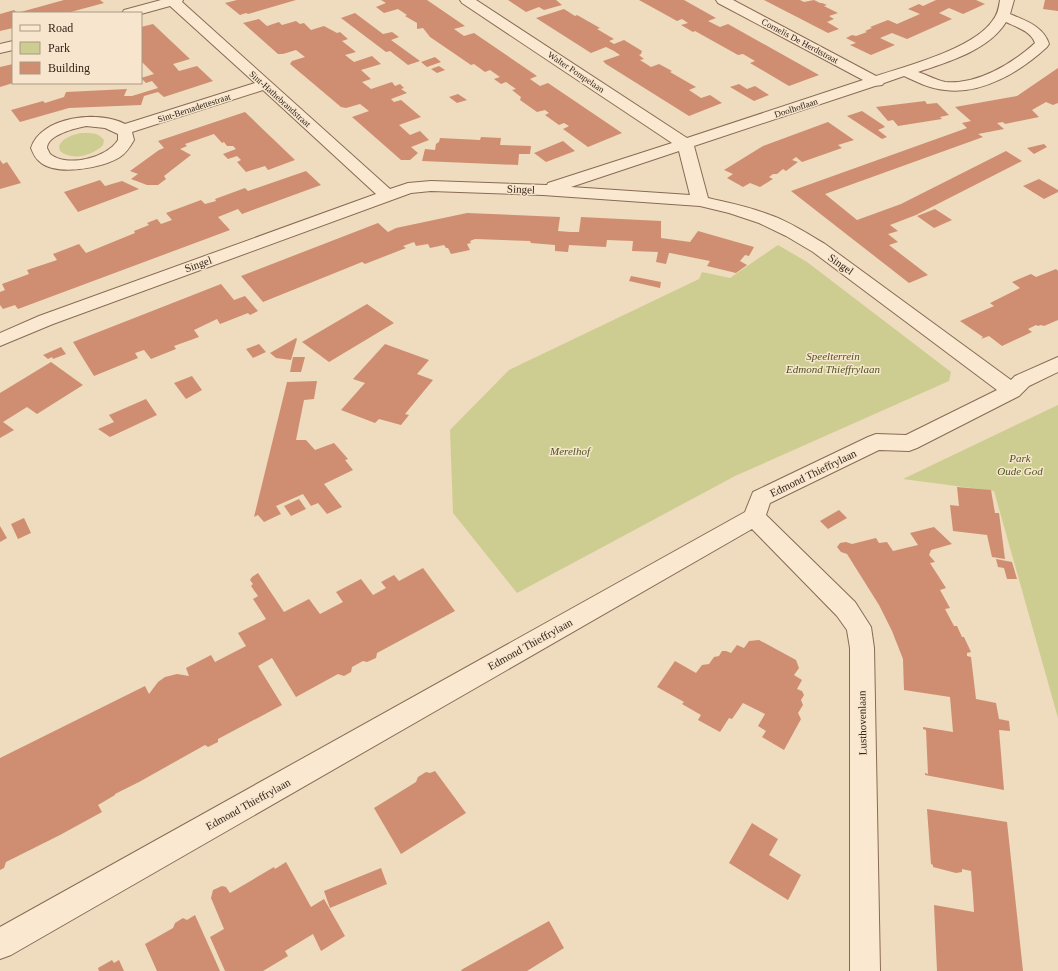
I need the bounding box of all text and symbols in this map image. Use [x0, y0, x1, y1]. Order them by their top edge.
legend [12, 12, 142, 84]
street label: Cornelis De Herdtstraat [760, 17, 841, 66]
text: Road [48, 21, 73, 35]
text: Park [48, 41, 70, 55]
street label: Walter Pompelaan [546, 49, 607, 95]
text: Building [48, 61, 90, 75]
street label: Sint-Hathebrandstraat [247, 69, 313, 129]
street label: Sint-Bernadettestraat [156, 91, 232, 124]
street label: Doolhoflaan [773, 96, 819, 120]
street label: Singel [507, 183, 535, 195]
street label: Singel [826, 251, 856, 277]
street label: Singel [183, 254, 213, 274]
park label: Speelterrein Edmond Thieffrylaan [785, 350, 880, 375]
park label: Merelhof [549, 445, 592, 457]
street label: Edmond Thieffrylaan [768, 447, 859, 499]
park label: Park Oude God [997, 452, 1043, 477]
street label: Edmond Thieffrylaan [486, 616, 575, 672]
street label: Lusthovenlaan [855, 690, 869, 755]
street label: Edmond Thieffrylaan [204, 776, 293, 832]

